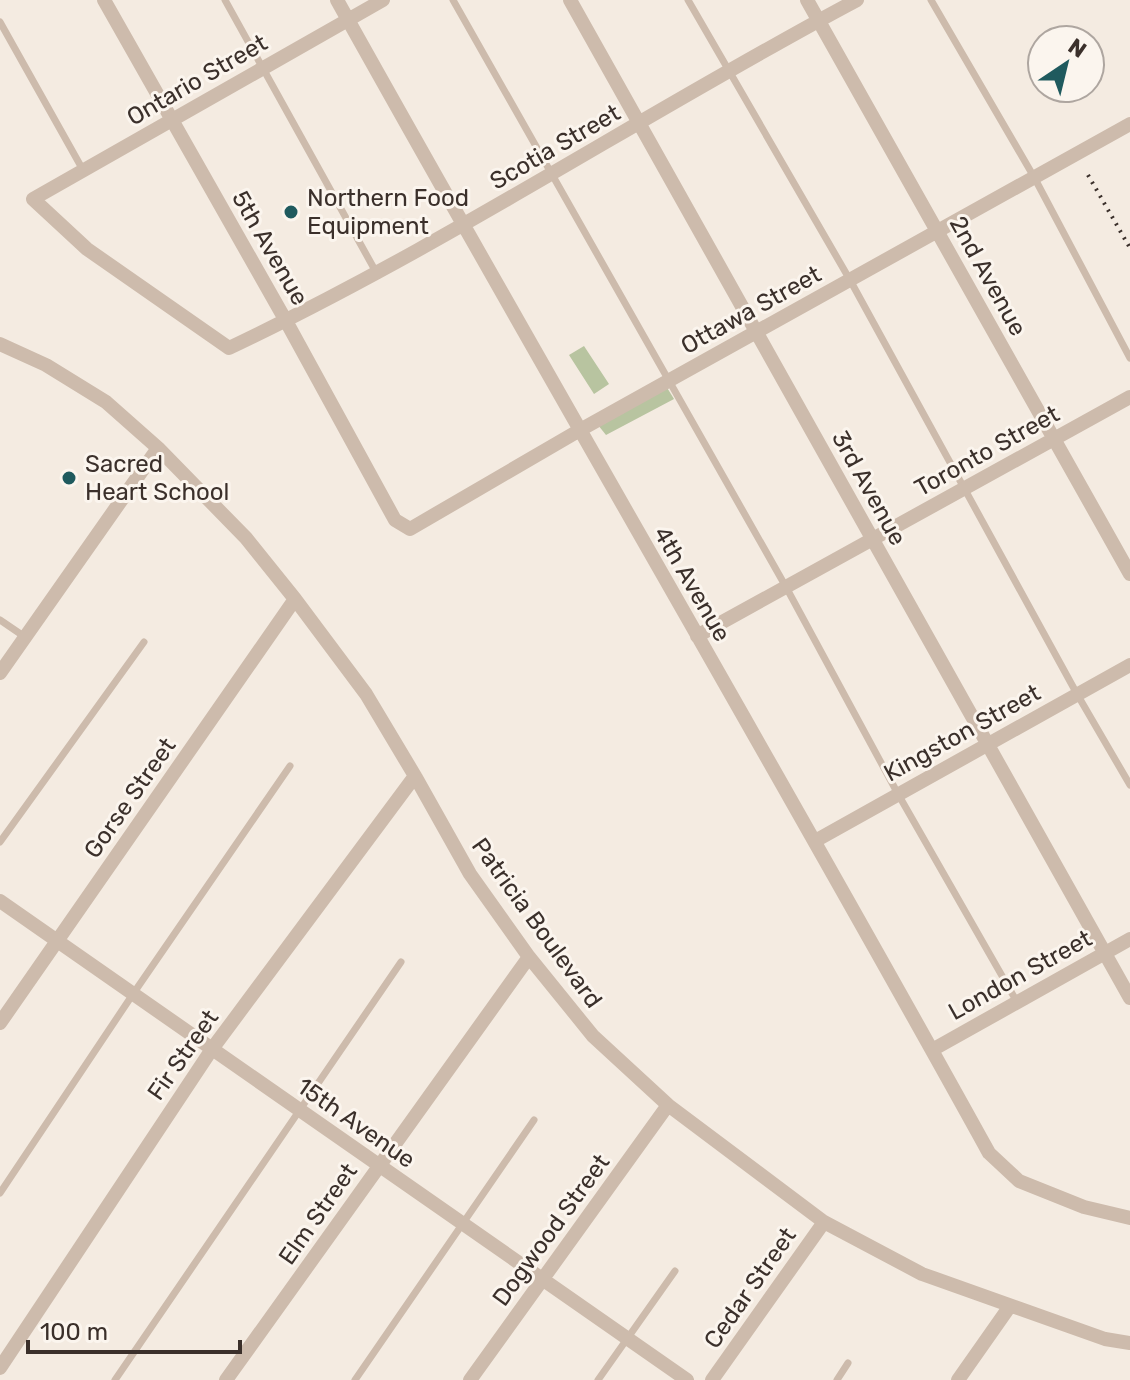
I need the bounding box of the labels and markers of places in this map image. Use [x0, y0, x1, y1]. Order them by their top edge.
place label: Northern Food Equipment [307, 184, 469, 240]
marker: Northern Food Equipment [282, 203, 300, 221]
place label: Sacred Heart School [85, 450, 229, 506]
marker: Sacred Heart School [60, 469, 78, 487]

